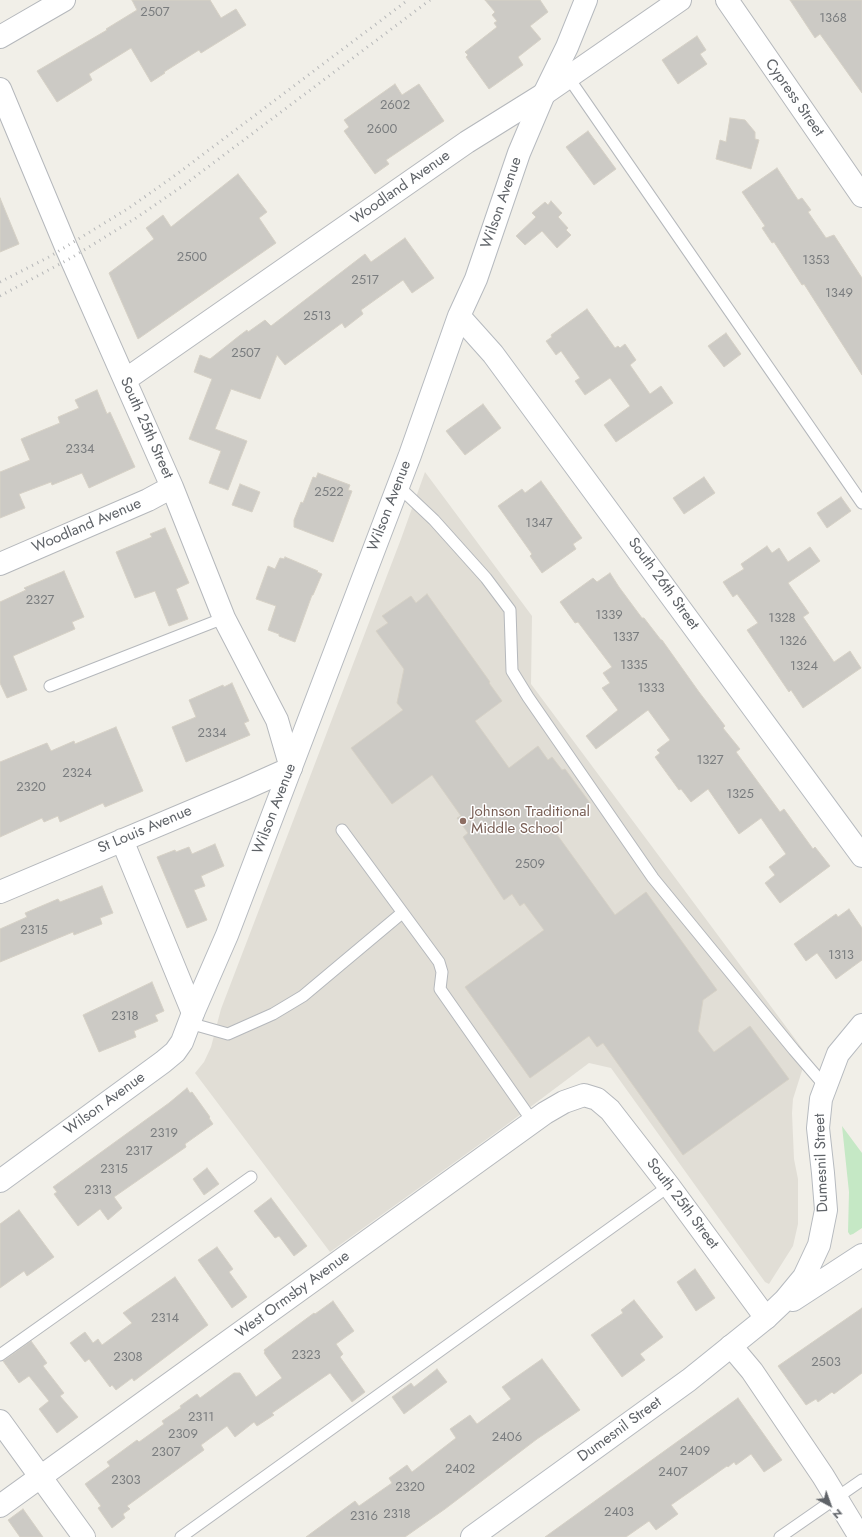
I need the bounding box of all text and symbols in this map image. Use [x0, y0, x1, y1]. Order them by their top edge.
house number: 2507 [140, 5, 170, 21]
house number: 1368 [819, 11, 847, 27]
street label: Cypress Street [761, 56, 827, 140]
house number: 2602 [380, 98, 410, 114]
house number: 2600 [367, 122, 397, 138]
street label: Woodland Avenue [348, 147, 454, 229]
street label: Wilson Avenue [478, 155, 526, 251]
house number: 2500 [177, 250, 207, 266]
house number: 1353 [802, 253, 830, 269]
house number: 2517 [351, 273, 379, 289]
house number: 1349 [825, 286, 853, 302]
house number: 2513 [303, 309, 331, 325]
house number: 2507 [231, 346, 261, 362]
street label: South 25th Street [116, 375, 176, 481]
house number: 2334 [65, 442, 95, 458]
street label: Wilson Avenue [364, 458, 416, 554]
house number: 2522 [314, 485, 344, 501]
street label: Woodland Avenue [30, 495, 144, 557]
house number: 1347 [525, 516, 553, 532]
street label: South 26th Street [624, 535, 702, 633]
house number: 2327 [26, 593, 54, 609]
house number: 1339 [595, 608, 623, 624]
house number: 1328 [768, 611, 796, 627]
house number: 1337 [613, 630, 639, 646]
house number: 1326 [779, 634, 807, 650]
house number: 1335 [620, 658, 648, 674]
house number: 1324 [790, 659, 818, 675]
house number: 1333 [637, 681, 665, 697]
house number: 2334 [197, 726, 227, 742]
house number: 1327 [696, 753, 724, 769]
street label: Wilson Avenue [249, 761, 301, 857]
house number: 2324 [62, 766, 92, 782]
house number: 2320 [16, 780, 46, 796]
house number: 1325 [726, 787, 754, 803]
street label: St Louis Avenue [95, 802, 195, 858]
place label: Johnson Traditional Middle School [471, 803, 590, 838]
marker: Johnson Traditional Middle School [458, 816, 468, 826]
house number: 2509 [515, 857, 545, 873]
house number: 2315 [20, 923, 48, 939]
house number: 1313 [828, 948, 854, 964]
house number: 2318 [111, 1009, 139, 1025]
street label: Wilson Avenue [61, 1069, 149, 1139]
street label: Dumesnil Street [811, 1113, 833, 1213]
house number: 2319 [150, 1126, 178, 1142]
house number: 2317 [125, 1144, 153, 1160]
street label: South 25th Street [642, 1155, 722, 1253]
house number: 2315 [100, 1162, 128, 1178]
house number: 2313 [84, 1183, 112, 1199]
street label: West Ormsby Avenue [233, 1248, 353, 1342]
house number: 2314 [151, 1311, 179, 1327]
house number: 2323 [292, 1348, 320, 1364]
house number: 2308 [113, 1350, 143, 1366]
house number: 2503 [811, 1355, 841, 1371]
street label: Dumesnil Street [575, 1394, 665, 1466]
house number: 2311 [188, 1410, 214, 1426]
house number: 2309 [168, 1427, 198, 1443]
house number: 2406 [492, 1430, 522, 1446]
house number: 2409 [680, 1444, 710, 1460]
house number: 2307 [151, 1445, 181, 1461]
house number: 2402 [445, 1462, 475, 1478]
house number: 2407 [658, 1465, 688, 1481]
house number: 2303 [111, 1473, 141, 1489]
house number: 2320 [395, 1480, 425, 1496]
north arrow [810, 1485, 850, 1525]
house number: 2403 [604, 1505, 634, 1521]
text: N [829, 1505, 846, 1523]
house number: 2318 [383, 1507, 411, 1523]
house number: 2316 [350, 1509, 378, 1525]

